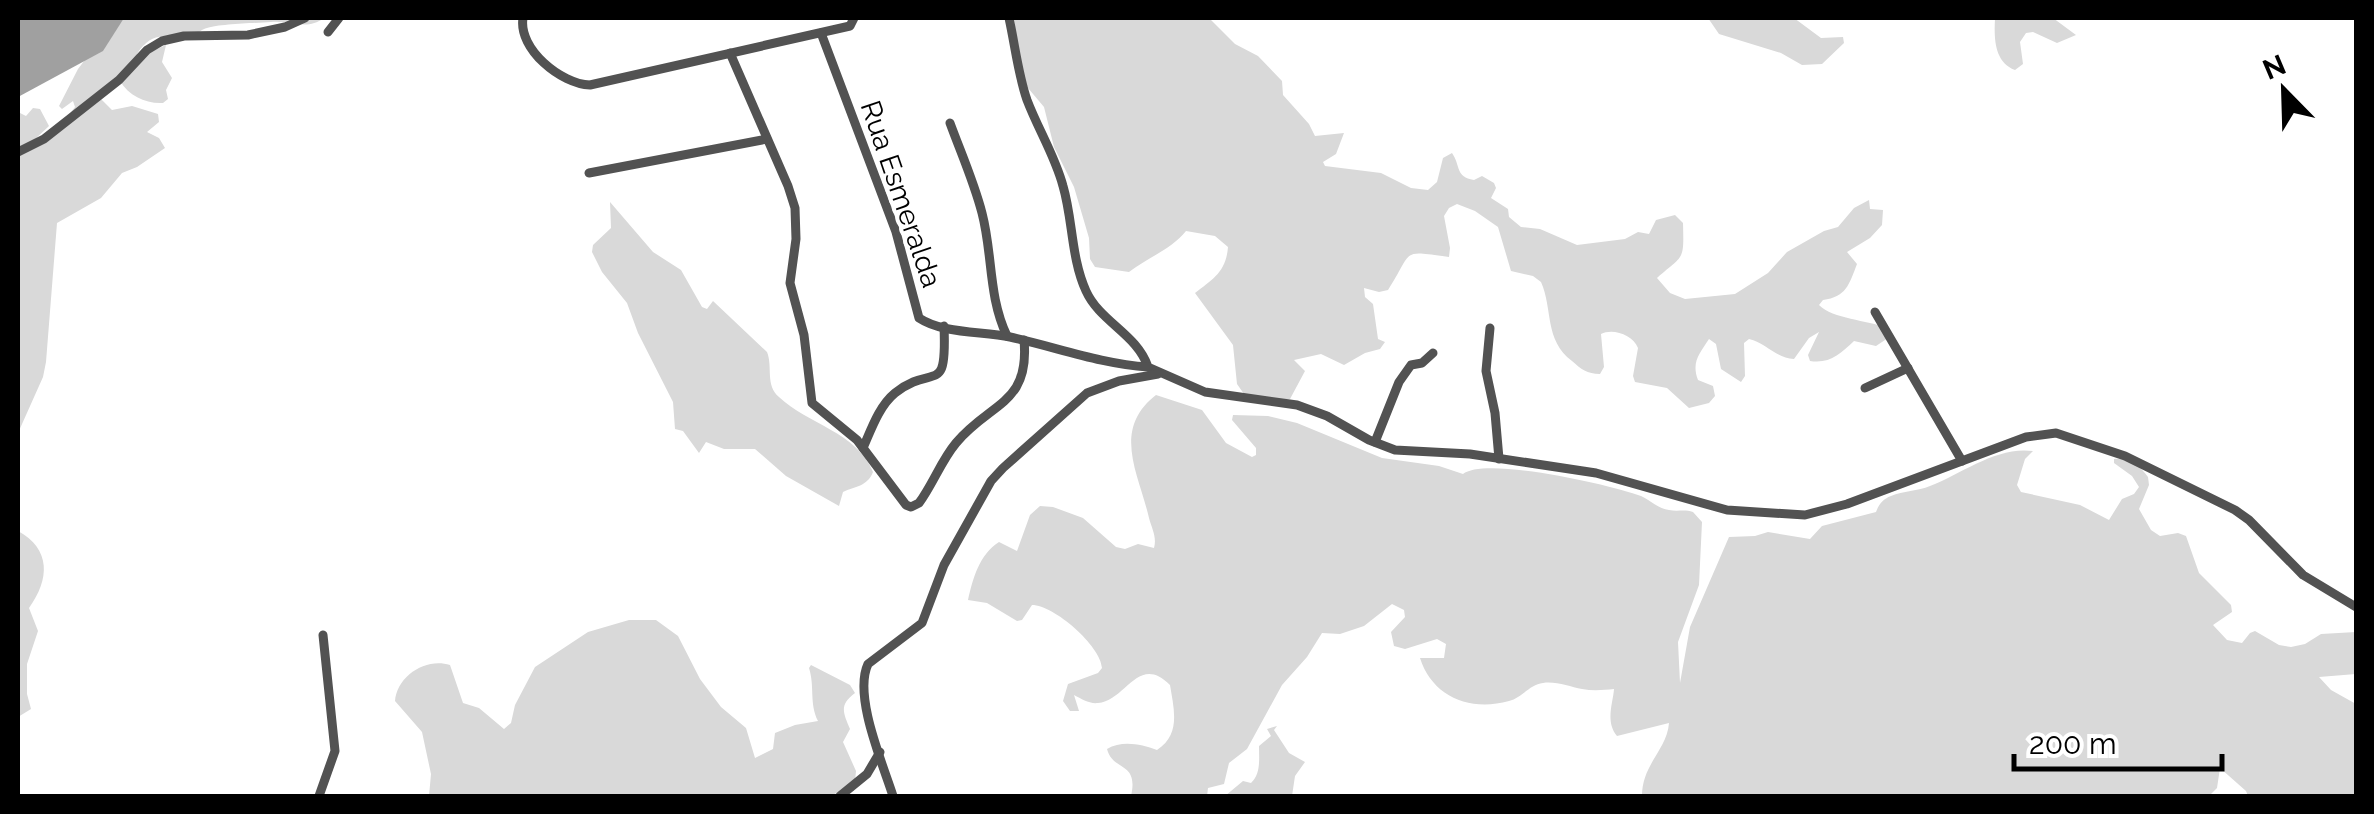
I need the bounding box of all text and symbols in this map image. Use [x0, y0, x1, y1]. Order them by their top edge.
north arrow [2234, 40, 2334, 140]
text: N [2258, 48, 2291, 87]
street label: Rua Esmeralda [854, 96, 948, 292]
scale bar [2014, 709, 2222, 771]
text: 200 m [2029, 726, 2117, 761]

